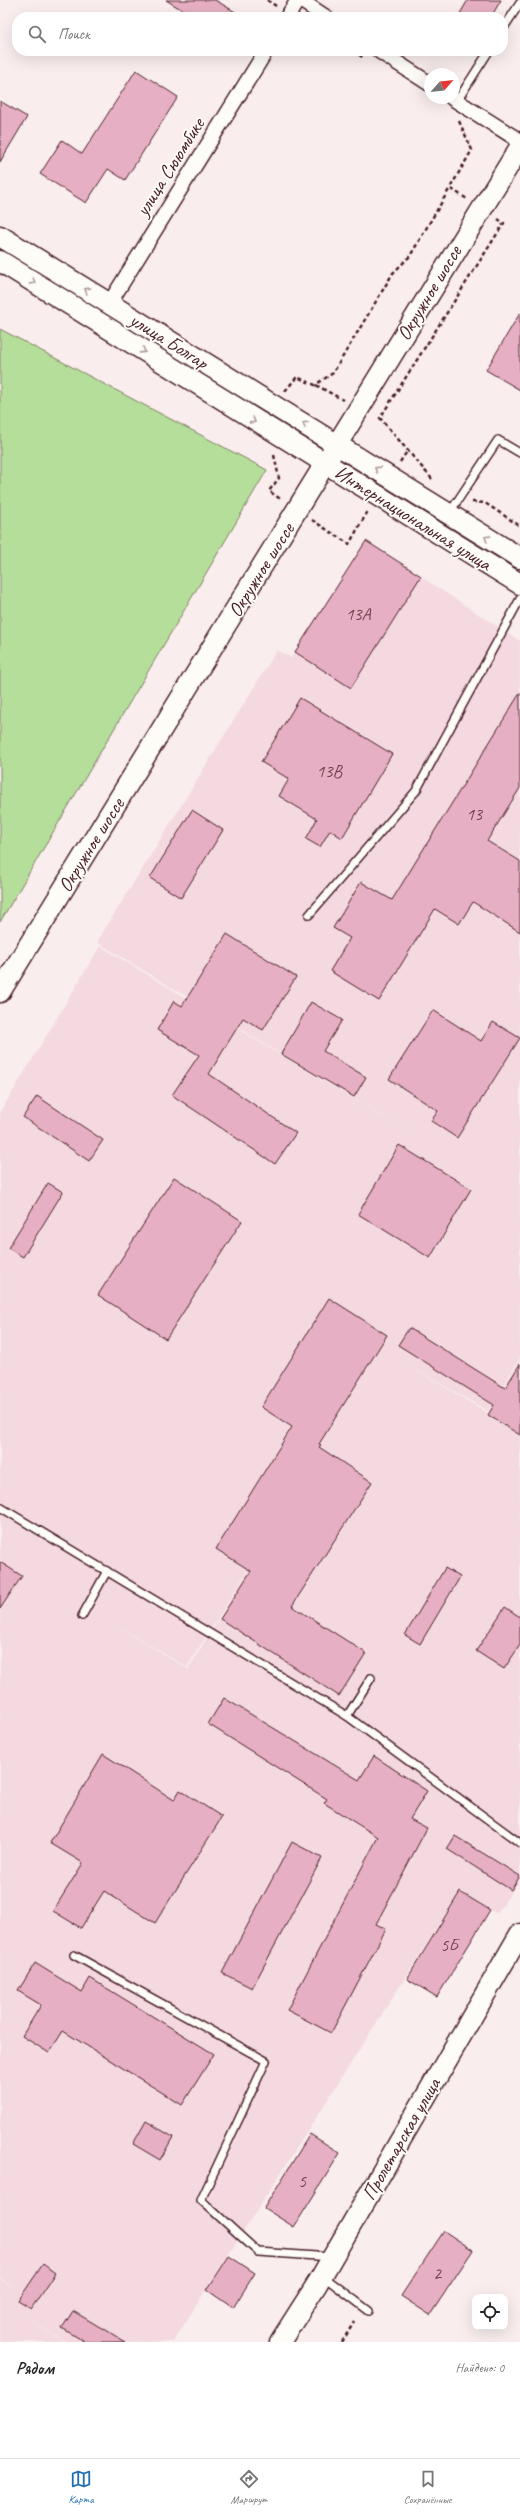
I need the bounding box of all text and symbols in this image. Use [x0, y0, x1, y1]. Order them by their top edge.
search box [12, 12, 508, 56]
icon: search [26, 23, 48, 45]
text: Поиск [58, 25, 90, 44]
north arrow [424, 68, 460, 104]
street label: улица Сююмбике [129, 112, 211, 222]
street label: Окружное шоссе [391, 240, 468, 345]
one-way arrow [29, 277, 36, 285]
one-way arrow [84, 288, 91, 295]
street label: улица Болгар [124, 307, 214, 376]
one-way arrow [139, 347, 146, 354]
one-way arrow [249, 416, 256, 423]
one-way arrow [302, 422, 309, 429]
street label: Интернациональная улица [330, 460, 497, 577]
one-way arrow [374, 466, 381, 474]
street label: Окружное шоссе [222, 517, 301, 622]
one-way arrow [484, 535, 491, 542]
house number: 13А [345, 603, 372, 625]
house number: 13В [316, 760, 343, 782]
street label: Окружное шоссе [52, 792, 131, 897]
house number: 13 [466, 803, 484, 825]
house number: 5Б [440, 1934, 460, 1956]
street label: Пролетарская улица [356, 2072, 447, 2204]
house number: 5 [298, 2170, 307, 2192]
house number: 2 [433, 2262, 443, 2284]
map controls [472, 2294, 508, 2330]
button: locate [472, 2294, 508, 2330]
text: Рядом [16, 2358, 54, 2379]
text: Найдено: 0 [456, 2360, 504, 2376]
tab: Карта [68, 2468, 94, 2506]
tab: Маршрут [231, 2468, 267, 2506]
tab: Сохранённые [404, 2468, 452, 2506]

